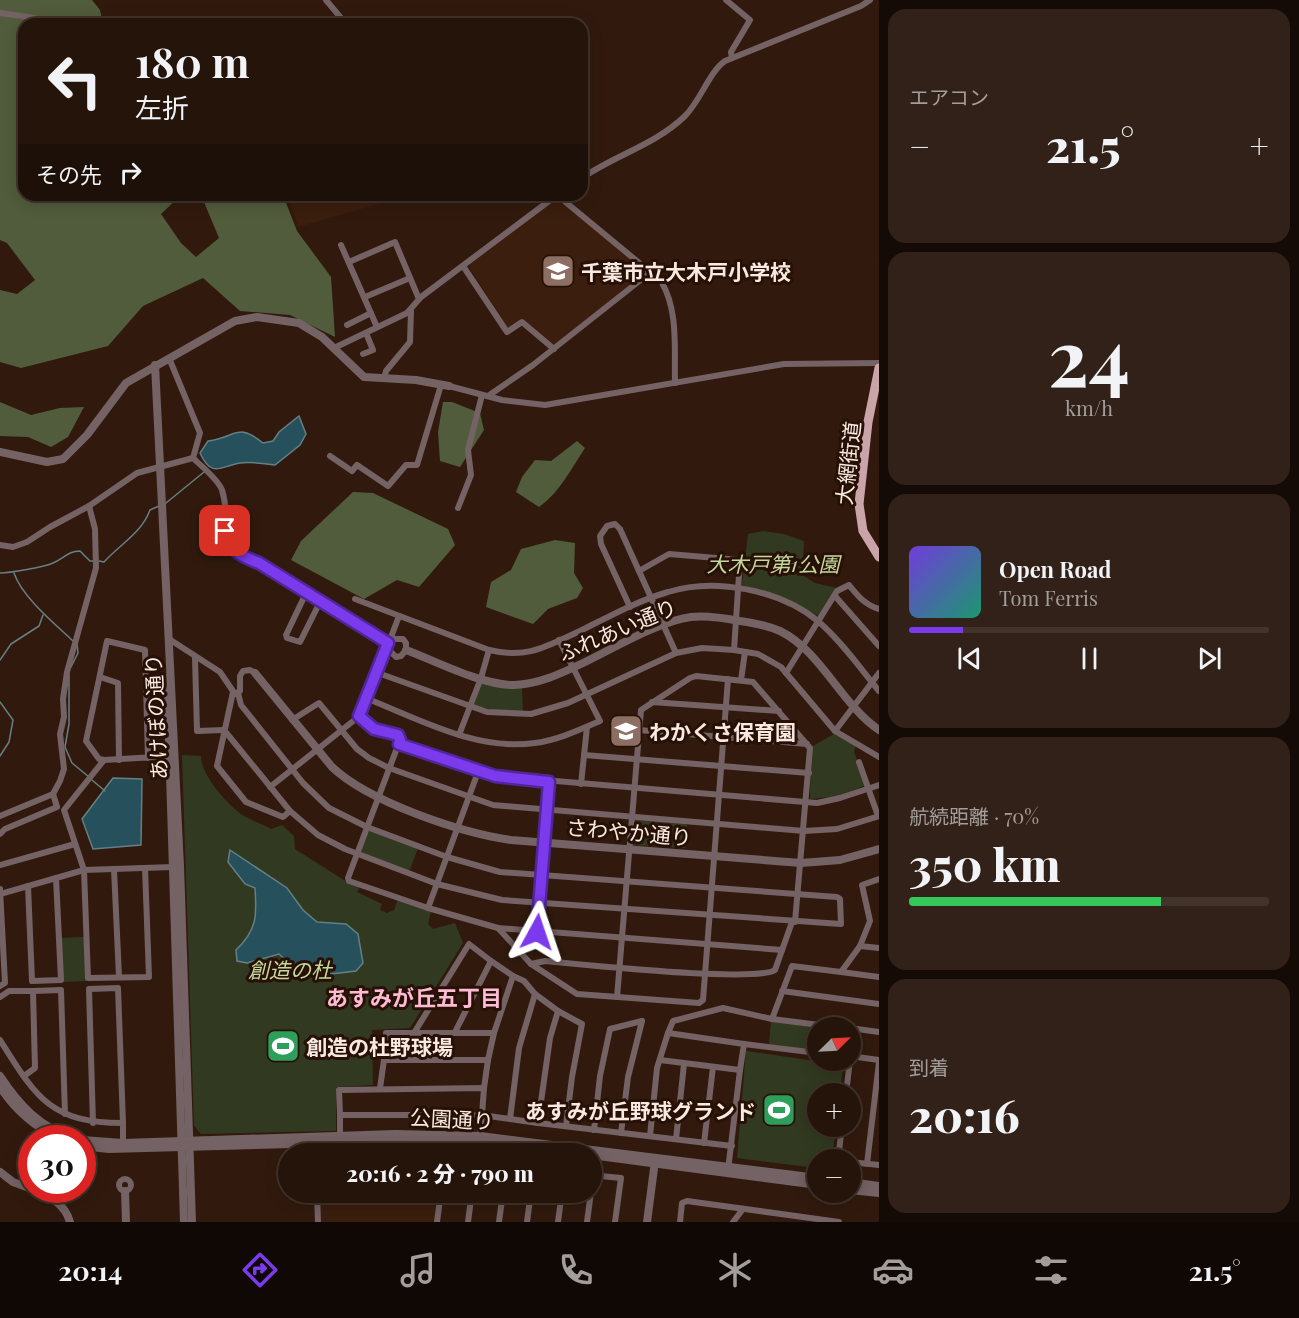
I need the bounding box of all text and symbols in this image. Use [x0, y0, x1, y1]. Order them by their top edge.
text: 180 m [135, 33, 250, 89]
icon: left [36, 42, 114, 120]
text: エアコン [909, 83, 989, 110]
text: 左折 [135, 89, 189, 125]
text: 21.5° [1046, 114, 1134, 174]
text: − [909, 123, 930, 167]
text: + [1250, 123, 1269, 167]
icon: right [114, 156, 147, 189]
text: その先 [36, 159, 102, 189]
school or university icon: 千葉市立大木戸小学校 [540, 253, 576, 289]
place label: 千葉市立大木戸小学校 [581, 257, 791, 285]
text: 24 [1048, 303, 1130, 407]
text: km/h [1065, 394, 1113, 421]
street label: 大網街道 [829, 420, 865, 506]
pin [199, 505, 250, 556]
icon: arrive [208, 514, 241, 547]
park label: 大木戸第1公園 [706, 549, 843, 577]
text: Open Road [999, 554, 1111, 584]
text: Tom Ferris [999, 584, 1098, 611]
street label: ふれあい通り [554, 591, 680, 667]
icon: previous [953, 642, 986, 675]
icon: pause [1073, 642, 1106, 675]
icon: next [1193, 642, 1226, 675]
street label: あけぼの通り [138, 653, 172, 781]
school or university icon: わかくさ保育園 [608, 713, 644, 749]
place label: わかくさ保育園 [649, 717, 796, 745]
text: 航続距離 · 70% [909, 802, 1039, 829]
street label: さわやか通り [565, 812, 693, 850]
text: 350 km [909, 833, 1060, 893]
position arrow [505, 900, 569, 964]
park label: 創造の杜 [248, 955, 334, 983]
district label: あすみが丘五丁目 [326, 982, 502, 1012]
north arrow [807, 1017, 861, 1071]
map controls [807, 1017, 861, 1203]
sports icon: 創造の杜野球場 [265, 1028, 301, 1064]
place label: 創造の杜野球場 [306, 1032, 453, 1060]
text: 到着 [909, 1053, 949, 1080]
button: + [807, 1083, 861, 1137]
text: 20:16 [909, 1084, 1020, 1144]
sports icon: あすみが丘野球グランド [761, 1092, 797, 1128]
place label: あすみが丘野球グランド [525, 1096, 756, 1124]
street label: 公園通り [409, 1102, 495, 1134]
speed limit sign: 30 [18, 1125, 96, 1203]
button: − [807, 1149, 861, 1203]
text: 20:16 · 2 分 · 790 m [346, 1158, 534, 1188]
icon: directions [239, 1249, 281, 1291]
icon: music [397, 1249, 439, 1291]
icon: phone [555, 1249, 597, 1291]
icon: climate [714, 1249, 756, 1291]
icon: car [872, 1249, 914, 1291]
icon: filters [1030, 1249, 1072, 1291]
text: 20:14 [58, 1252, 122, 1288]
text: 21.5° [1189, 1252, 1241, 1288]

